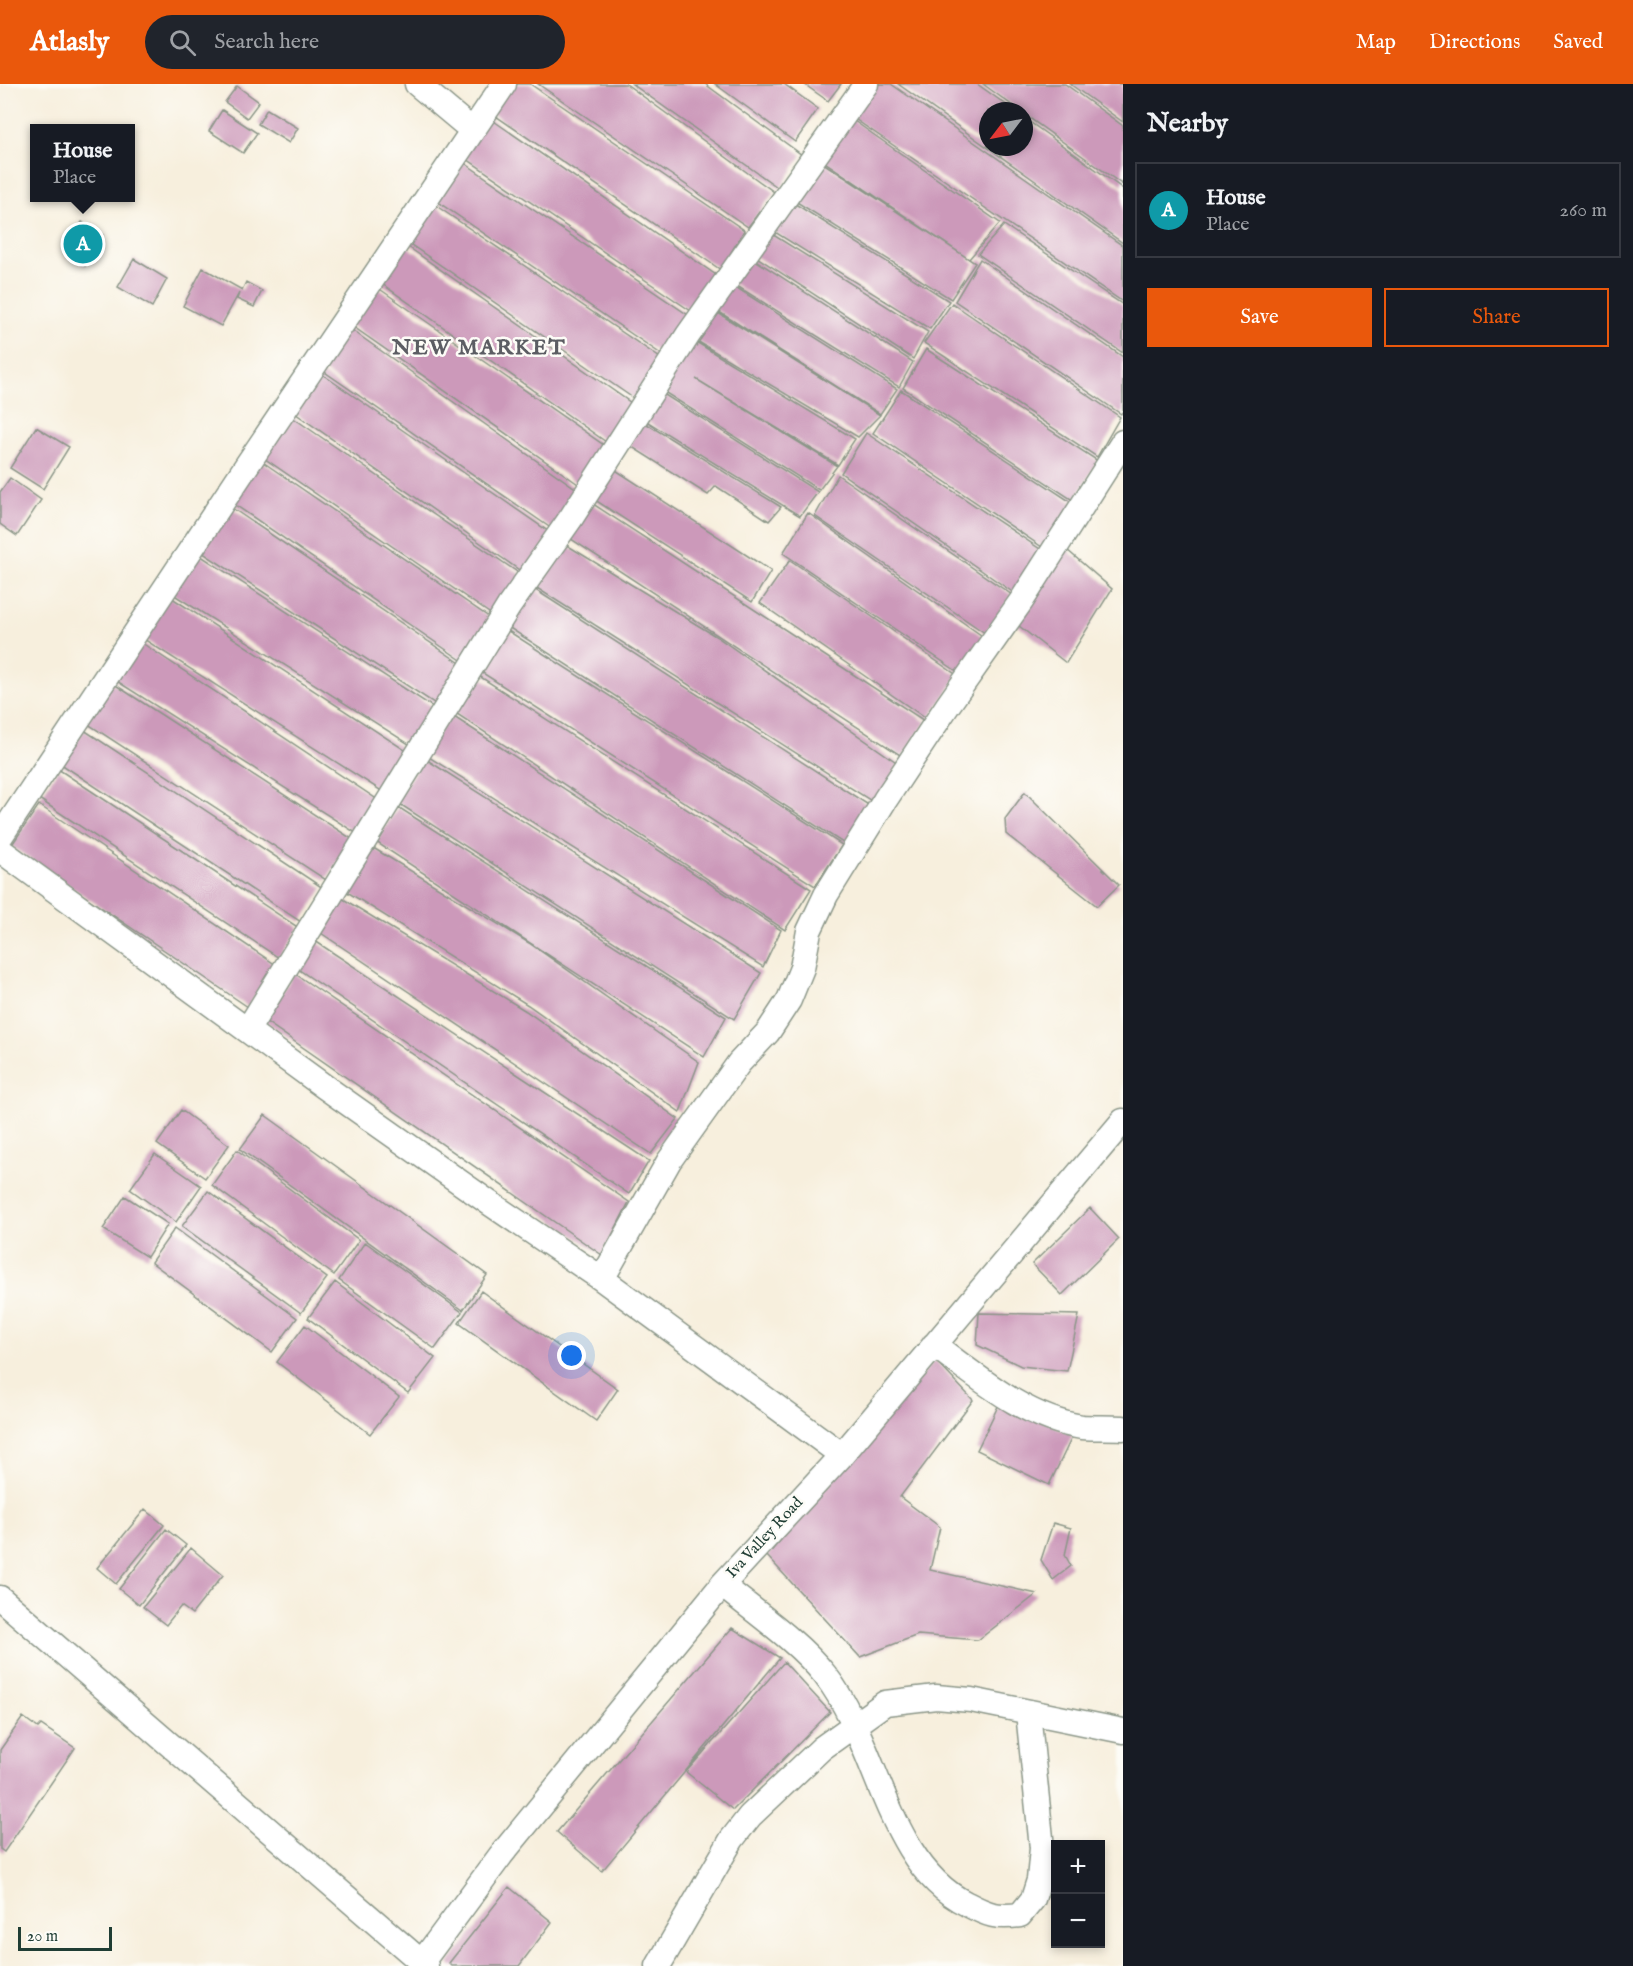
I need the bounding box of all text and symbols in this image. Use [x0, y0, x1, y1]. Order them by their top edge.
search box [145, 15, 565, 69]
text: Atlasly [30, 25, 109, 60]
icon: search [166, 26, 199, 59]
text: Search here [214, 28, 319, 56]
text: Map [1356, 29, 1396, 56]
text: Directions [1429, 29, 1520, 56]
text: Saved [1553, 29, 1603, 56]
north arrow [979, 102, 1033, 156]
text: Nearby [1147, 107, 1228, 140]
popup [30, 124, 135, 202]
text: House [53, 137, 112, 165]
text: Place [53, 165, 96, 190]
text: House [1206, 184, 1266, 212]
text: A [1162, 198, 1175, 223]
text: 260 m [1560, 198, 1607, 223]
text: Place [1206, 212, 1249, 237]
pin: A [64, 222, 103, 266]
button: Save [1147, 288, 1372, 347]
button: Share [1384, 288, 1609, 347]
district label: NEW MARKET [391, 334, 566, 362]
your location [557, 1341, 586, 1370]
street label: Iva Valley Road [722, 1493, 808, 1583]
map controls [1051, 1840, 1105, 1948]
button: + [1051, 1840, 1105, 1894]
button: − [1051, 1894, 1105, 1948]
scale bar [18, 1924, 112, 1952]
text: 20 m [27, 1927, 58, 1947]

